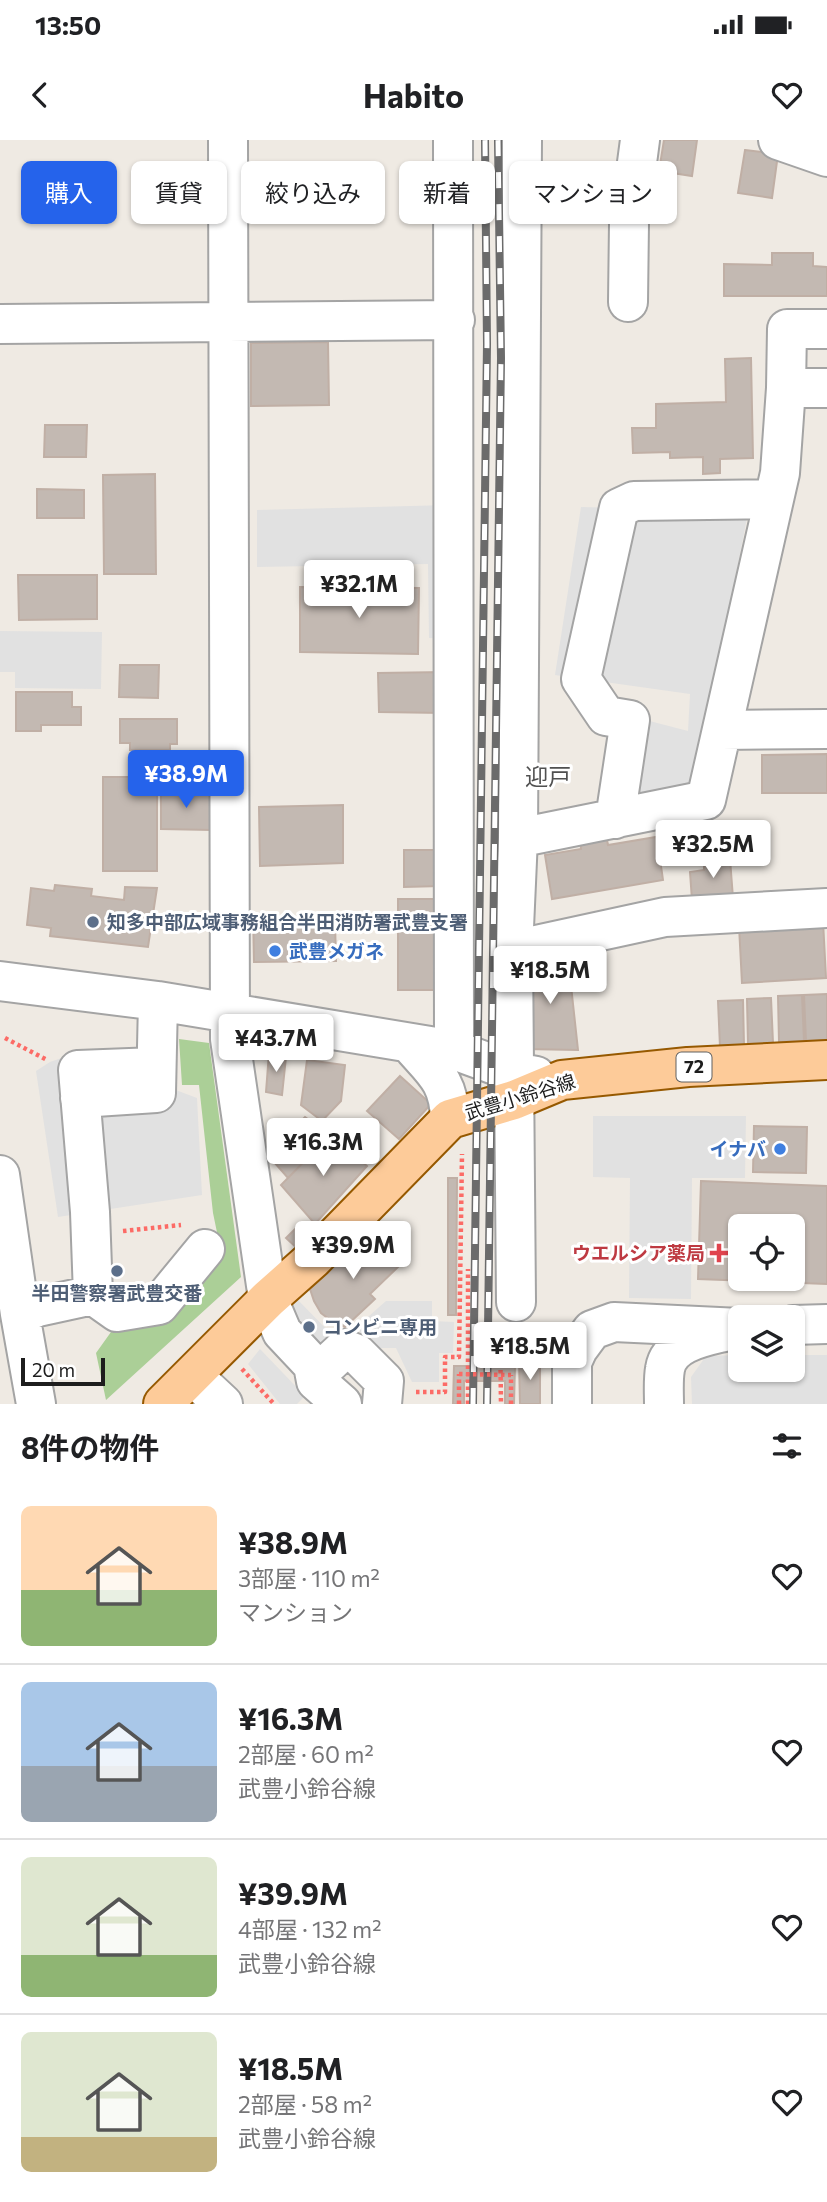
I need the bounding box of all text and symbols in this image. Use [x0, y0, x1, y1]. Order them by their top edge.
text: 13:50 [35, 9, 101, 40]
text: Habito [363, 75, 464, 115]
icon: back [21, 76, 59, 114]
icon: heart [768, 76, 806, 114]
chip: 購入 [21, 161, 117, 224]
chip: 賃貸 [131, 161, 227, 224]
chip: 絞り込み [241, 161, 385, 224]
chip: 新着 [399, 161, 495, 224]
chip: マンション [509, 161, 677, 224]
pin: ¥32.1M [302, 560, 416, 620]
text: ¥32.1M [320, 569, 398, 597]
pin: ¥38.9M [129, 750, 243, 810]
text: ¥38.9M [144, 759, 228, 787]
district label: 迎戸 [525, 762, 571, 790]
pin: ¥32.5M [656, 820, 770, 880]
text: ¥32.5M [672, 829, 754, 857]
place label: 知多中部広域事務組合半田消防署武豊支署 [107, 910, 468, 933]
marker: 知多中部広域事務組合半田消防署武豊支署 [85, 914, 101, 930]
place label: 武豊メガネ [289, 939, 384, 962]
marker: 武豊メガネ [267, 943, 283, 959]
pin: ¥18.5M [493, 946, 607, 1006]
text: ¥18.5M [510, 955, 590, 983]
pin: ¥43.7M [219, 1014, 333, 1074]
text: ¥43.7M [235, 1023, 317, 1051]
road number: 72 [676, 1052, 712, 1082]
street label: 武豊小鈴谷線 [462, 1069, 578, 1124]
pin: ¥16.3M [266, 1118, 380, 1178]
text: ¥16.3M [283, 1127, 363, 1155]
place label: イナバ [709, 1137, 766, 1160]
marker: イナバ [772, 1141, 788, 1157]
map controls [728, 1214, 805, 1382]
button: locate [728, 1214, 805, 1291]
pin: ¥39.9M [296, 1222, 410, 1281]
text: ¥39.9M [311, 1230, 395, 1258]
place label: ウエルシア薬局 [572, 1241, 705, 1264]
marker: ウエルシア薬局 [711, 1245, 727, 1261]
marker: 半田警察署武豊交番 [109, 1263, 125, 1279]
place label: 半田警察署武豊交番 [31, 1281, 203, 1304]
button: layers [728, 1305, 805, 1382]
place label: コンビニ専用 [323, 1315, 437, 1338]
marker: コンビニ専用 [301, 1319, 317, 1335]
pin: ¥18.5M [473, 1322, 587, 1382]
text: ¥18.5M [490, 1331, 570, 1359]
scale bar [21, 1355, 105, 1387]
text: 20 m [32, 1358, 75, 1381]
icon: filters [768, 1427, 806, 1465]
text: 8件の物件 [21, 1428, 160, 1465]
text: ¥38.9M [238, 1523, 348, 1560]
icon: home [77, 1534, 161, 1618]
icon: heart [768, 1557, 806, 1595]
text: 3部屋 · 110 m² [238, 1564, 380, 1592]
text: マンション [238, 1598, 353, 1626]
text: ¥16.3M [238, 1699, 343, 1736]
icon: home [77, 1710, 161, 1794]
icon: heart [768, 1733, 806, 1771]
text: 2部屋 · 60 m² [238, 1740, 374, 1768]
text: 武豊小鈴谷線 [238, 1774, 376, 1802]
text: ¥39.9M [238, 1874, 348, 1911]
icon: home [77, 1885, 161, 1969]
icon: heart [768, 1908, 806, 1946]
text: 4部屋 · 132 m² [238, 1915, 381, 1943]
text: 武豊小鈴谷線 [238, 1949, 376, 1977]
text: ¥18.5M [238, 2049, 343, 2086]
icon: home [77, 2060, 161, 2144]
icon: heart [768, 2083, 806, 2121]
text: 2部屋 · 58 m² [238, 2090, 372, 2118]
text: 武豊小鈴谷線 [238, 2124, 376, 2152]

